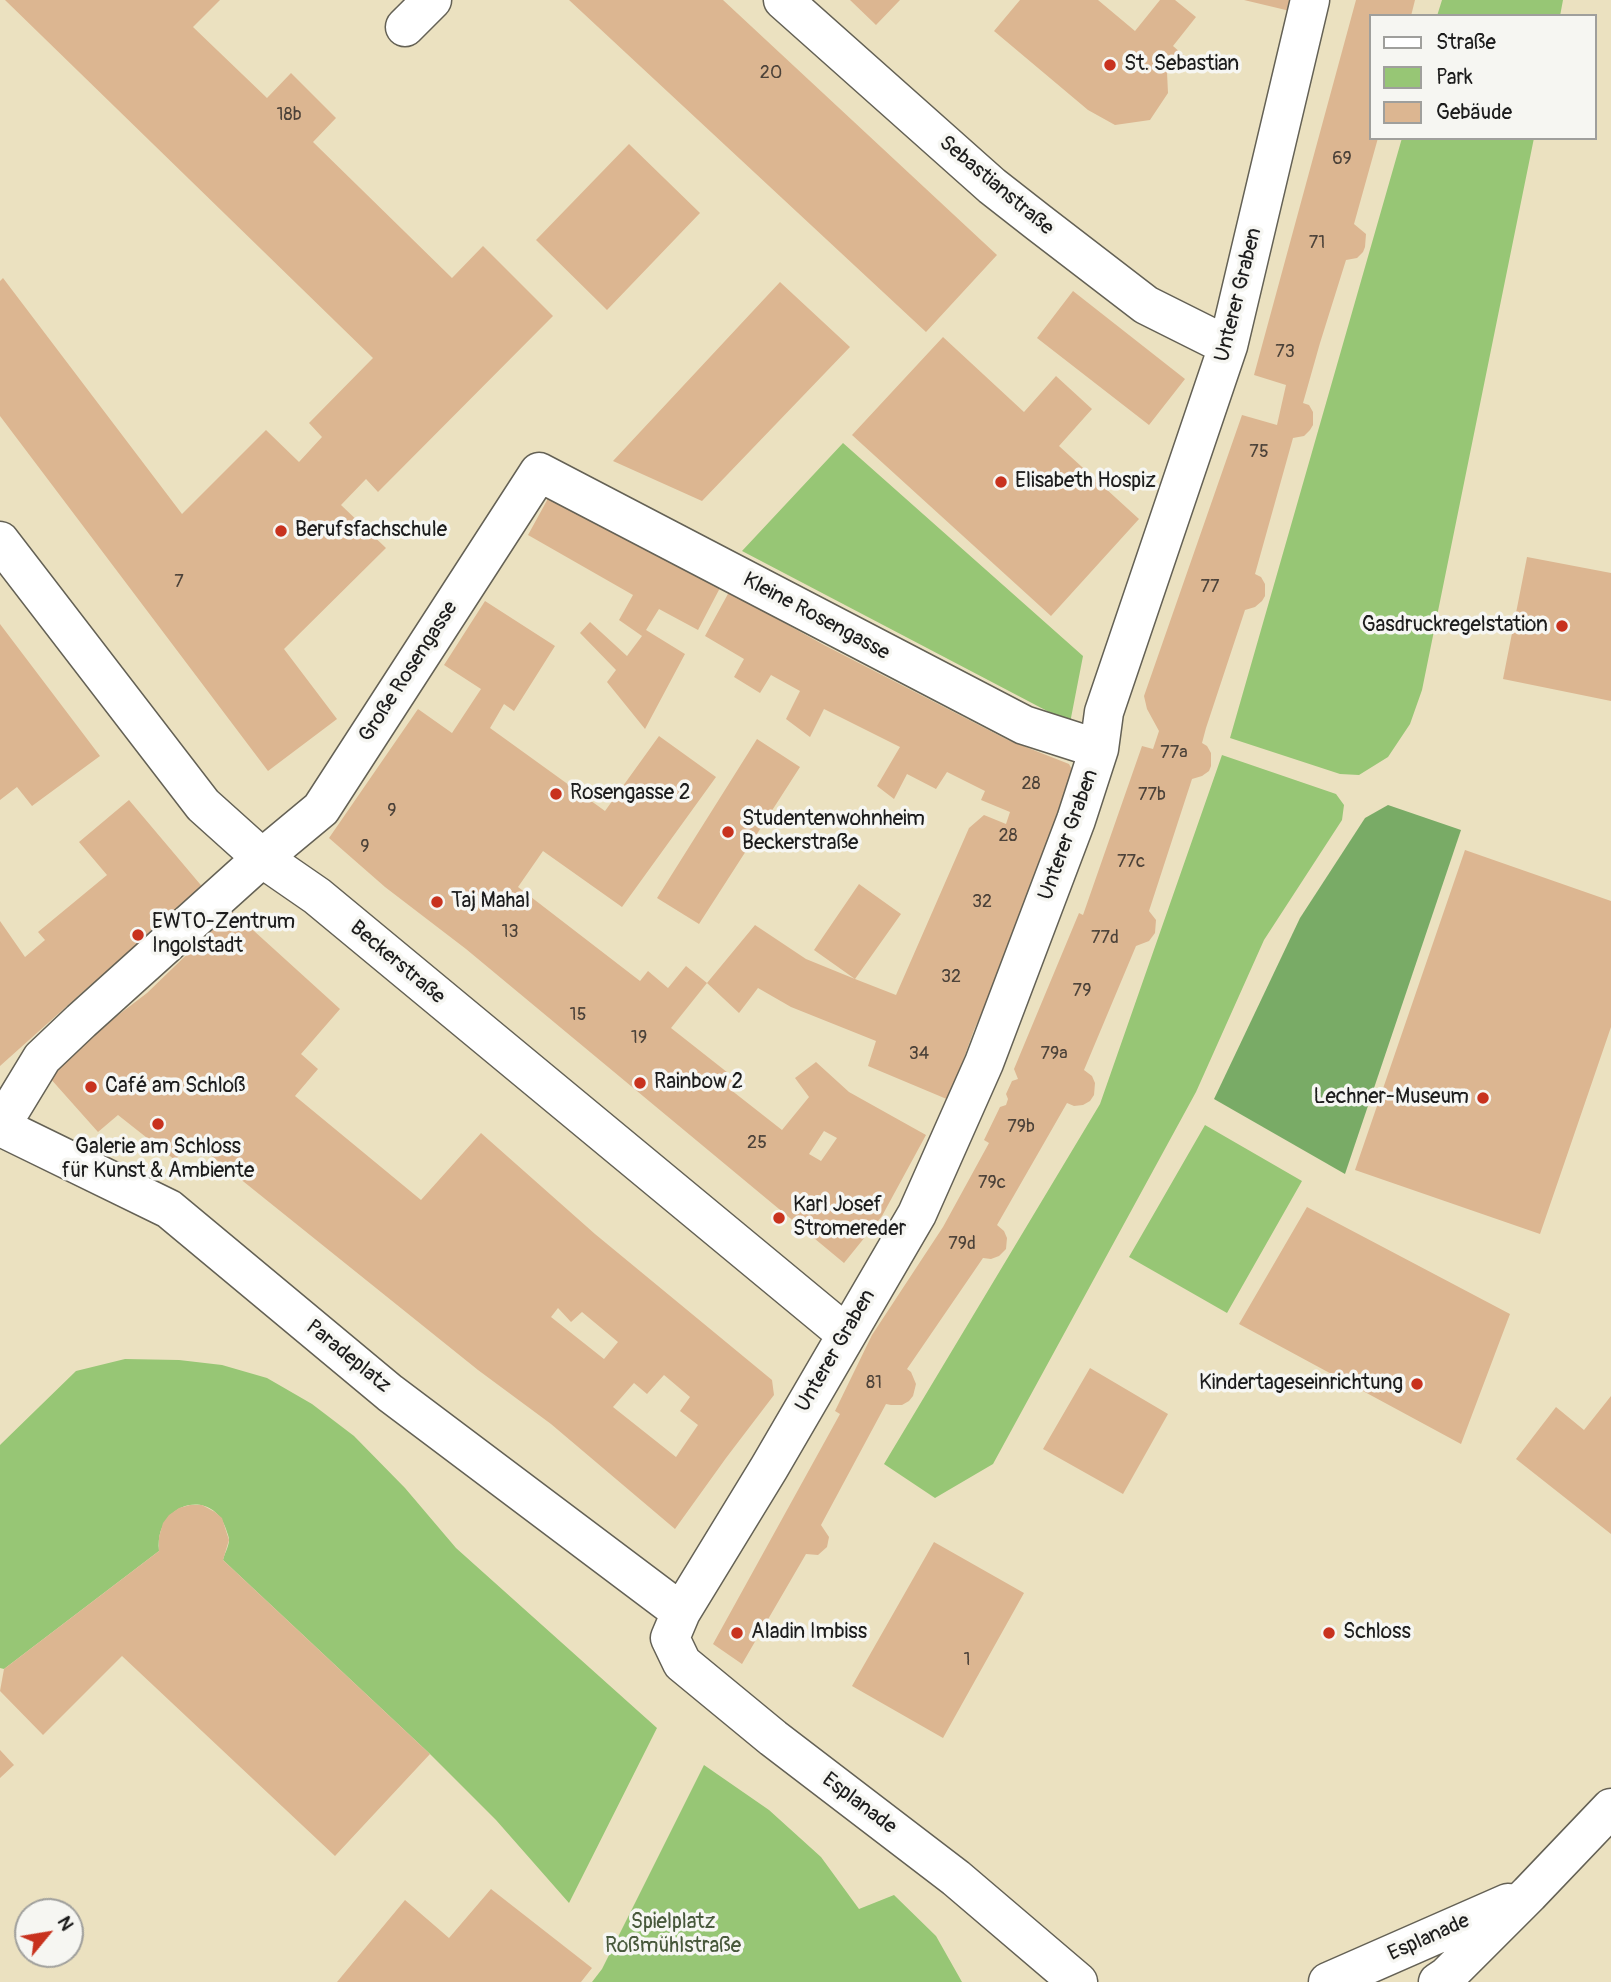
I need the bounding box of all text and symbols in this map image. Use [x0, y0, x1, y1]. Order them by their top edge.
legend [1370, 14, 1597, 140]
text: Straße [1436, 29, 1496, 56]
place label: St. Sebastian [1124, 52, 1239, 78]
marker: St. Sebastian [1102, 57, 1118, 73]
house number: 20 [760, 62, 782, 84]
text: Park [1436, 64, 1473, 91]
text: Gebäude [1436, 99, 1512, 126]
house number: 18b [277, 104, 301, 126]
street label: Sebastianstraße [934, 131, 1058, 241]
house number: 69 [1332, 148, 1352, 170]
street label: Unterer Graben [1210, 225, 1268, 365]
house number: 71 [1309, 232, 1325, 254]
house number: 73 [1275, 341, 1295, 363]
house number: 75 [1249, 441, 1269, 463]
place label: Elisabeth Hospiz [1015, 469, 1156, 495]
marker: Elisabeth Hospiz [993, 474, 1009, 490]
place label: Berufsfachschule [295, 518, 447, 544]
marker: Berufsfachschule [273, 523, 289, 539]
street label: Kleine Rosengasse [738, 568, 894, 666]
house number: 7 [174, 571, 184, 593]
house number: 77 [1200, 576, 1220, 598]
street label: Große Rosengasse [354, 597, 464, 747]
place label: Gasdruckregelstation [1362, 613, 1548, 639]
marker: Gasdruckregelstation [1554, 618, 1570, 634]
house number: 77a [1160, 742, 1188, 764]
street label: Unterer Graben [1034, 766, 1104, 904]
house number: 28 [1021, 773, 1041, 795]
place label: Rosengasse 2 [570, 781, 690, 807]
house number: 77b [1138, 784, 1166, 806]
marker: Rosengasse 2 [548, 786, 564, 802]
house number: 9 [387, 800, 397, 822]
place label: Studentenwohnheim Beckerstraße [742, 807, 925, 857]
marker: Studentenwohnheim Beckerstraße [720, 824, 736, 840]
house number: 28 [998, 825, 1018, 847]
house number: 9 [360, 836, 370, 858]
house number: 77c [1117, 851, 1145, 873]
place label: Taj Mahal [451, 889, 530, 915]
house number: 32 [972, 891, 992, 913]
marker: Taj Mahal [429, 894, 445, 910]
place label: EWTO-Zentrum Ingolstadt [152, 910, 295, 960]
street label: Beckerstraße [344, 916, 450, 1010]
house number: 13 [501, 921, 519, 943]
marker: EWTO-Zentrum Ingolstadt [130, 927, 146, 943]
house number: 77d [1091, 927, 1119, 949]
house number: 32 [941, 966, 961, 988]
house number: 79 [1073, 980, 1091, 1002]
house number: 15 [570, 1004, 586, 1026]
house number: 19 [631, 1027, 647, 1049]
house number: 34 [909, 1043, 929, 1065]
house number: 79a [1040, 1043, 1068, 1065]
place label: Rainbow 2 [654, 1070, 743, 1096]
place label: Café am Schloß [105, 1074, 245, 1100]
marker: Rainbow 2 [632, 1075, 648, 1091]
marker: Café am Schloß [83, 1079, 99, 1095]
place label: Lechner-Museum [1314, 1085, 1469, 1111]
marker: Lechner-Museum [1475, 1090, 1491, 1106]
marker: Galerie am Schloss für Kunst & Ambiente [150, 1116, 166, 1132]
house number: 79b [1007, 1116, 1035, 1138]
house number: 25 [747, 1132, 767, 1154]
place label: Galerie am Schloss für Kunst & Ambiente [62, 1135, 254, 1185]
house number: 79c [978, 1172, 1006, 1194]
place label: Karl Josef Stromereder [793, 1193, 906, 1243]
marker: Karl Josef Stromereder [771, 1210, 787, 1226]
house number: 79d [948, 1233, 976, 1255]
street label: Unterer Graben [791, 1285, 881, 1417]
street label: Paradeplatz [300, 1315, 396, 1399]
place label: Kindertageseinrichtung [1199, 1371, 1403, 1397]
house number: 81 [866, 1372, 882, 1394]
marker: Kindertageseinrichtung [1409, 1376, 1425, 1392]
place label: Aladin Imbiss [751, 1620, 867, 1646]
place label: Schloss [1343, 1620, 1411, 1646]
marker: Aladin Imbiss [729, 1625, 745, 1641]
marker: Schloss [1321, 1625, 1337, 1641]
house number: 1 [963, 1649, 971, 1671]
street label: Esplanade [817, 1768, 901, 1840]
north arrow [14, 1898, 84, 1968]
street label: Esplanade [1384, 1909, 1474, 1967]
park label: Spielplatz Roßmühlstraße [605, 1910, 741, 1960]
text: N [52, 1912, 79, 1935]

